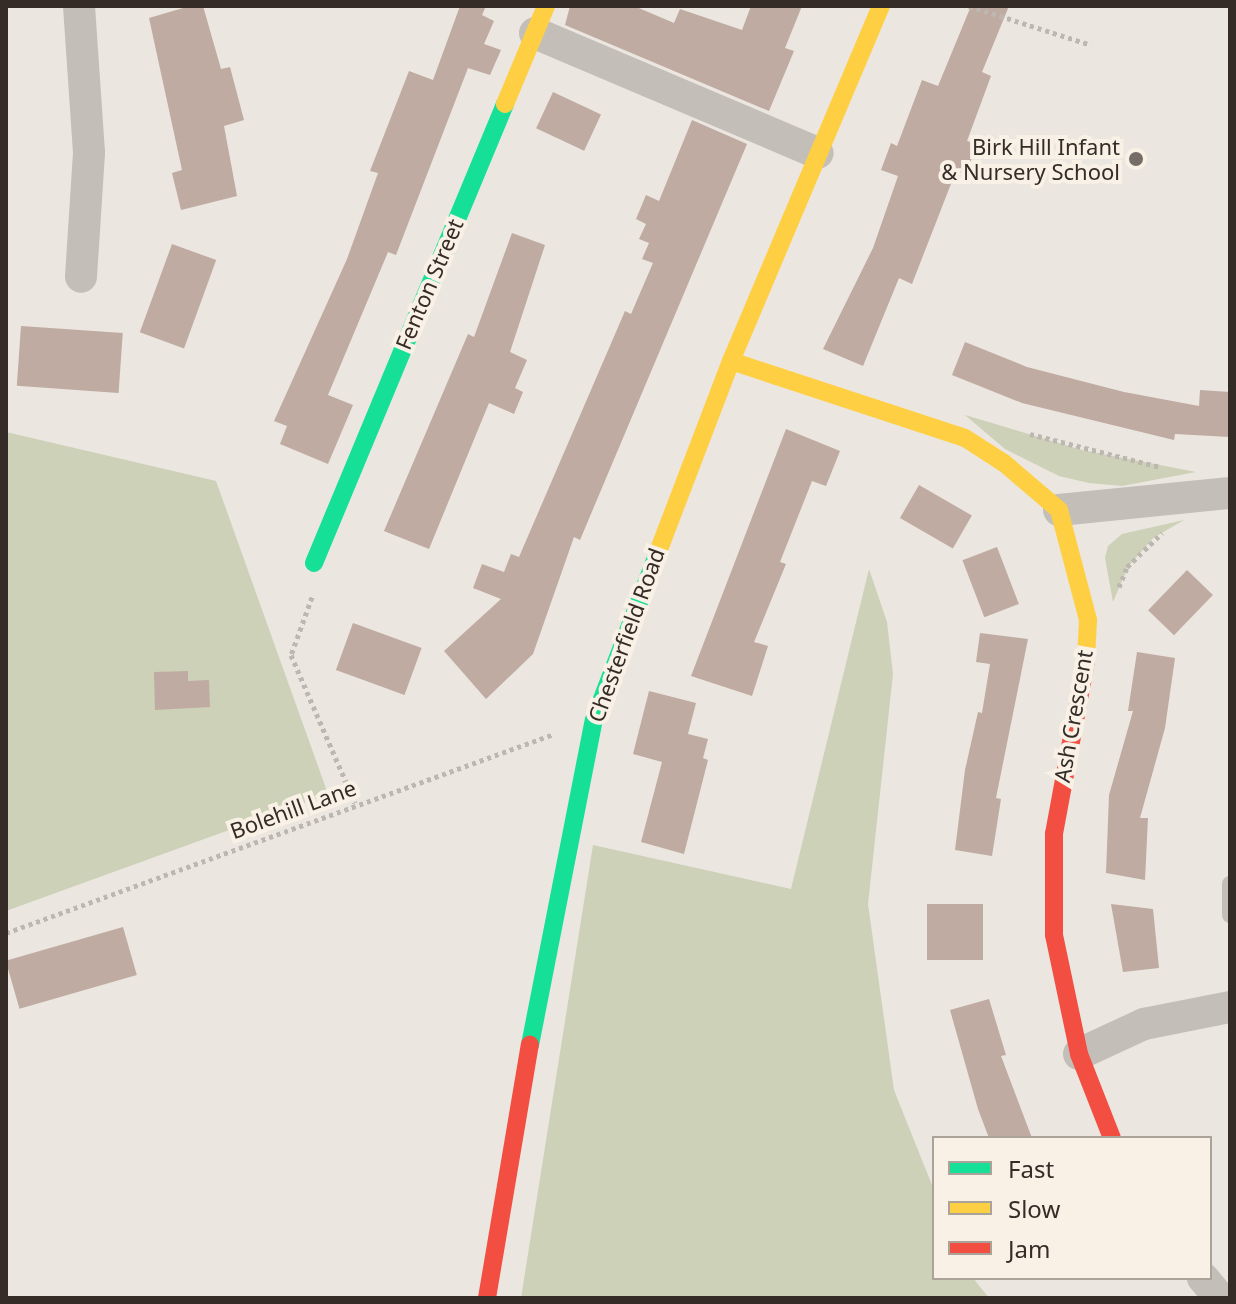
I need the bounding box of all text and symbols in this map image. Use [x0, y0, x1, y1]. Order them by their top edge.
place label: Birk Hill Infant & Nursery School [941, 133, 1120, 184]
marker: Birk Hill Infant & Nursery School [1127, 150, 1145, 168]
street label: Fenton Street [390, 215, 468, 353]
street label: Chesterfield Road [582, 544, 670, 726]
street label: Ash Crescent [1048, 648, 1098, 784]
street label: Bolehill Lane [227, 774, 359, 844]
legend [932, 1136, 1212, 1280]
text: Fast [1008, 1152, 1054, 1185]
text: Slow [1008, 1192, 1060, 1225]
text: Jam [1008, 1232, 1050, 1265]

